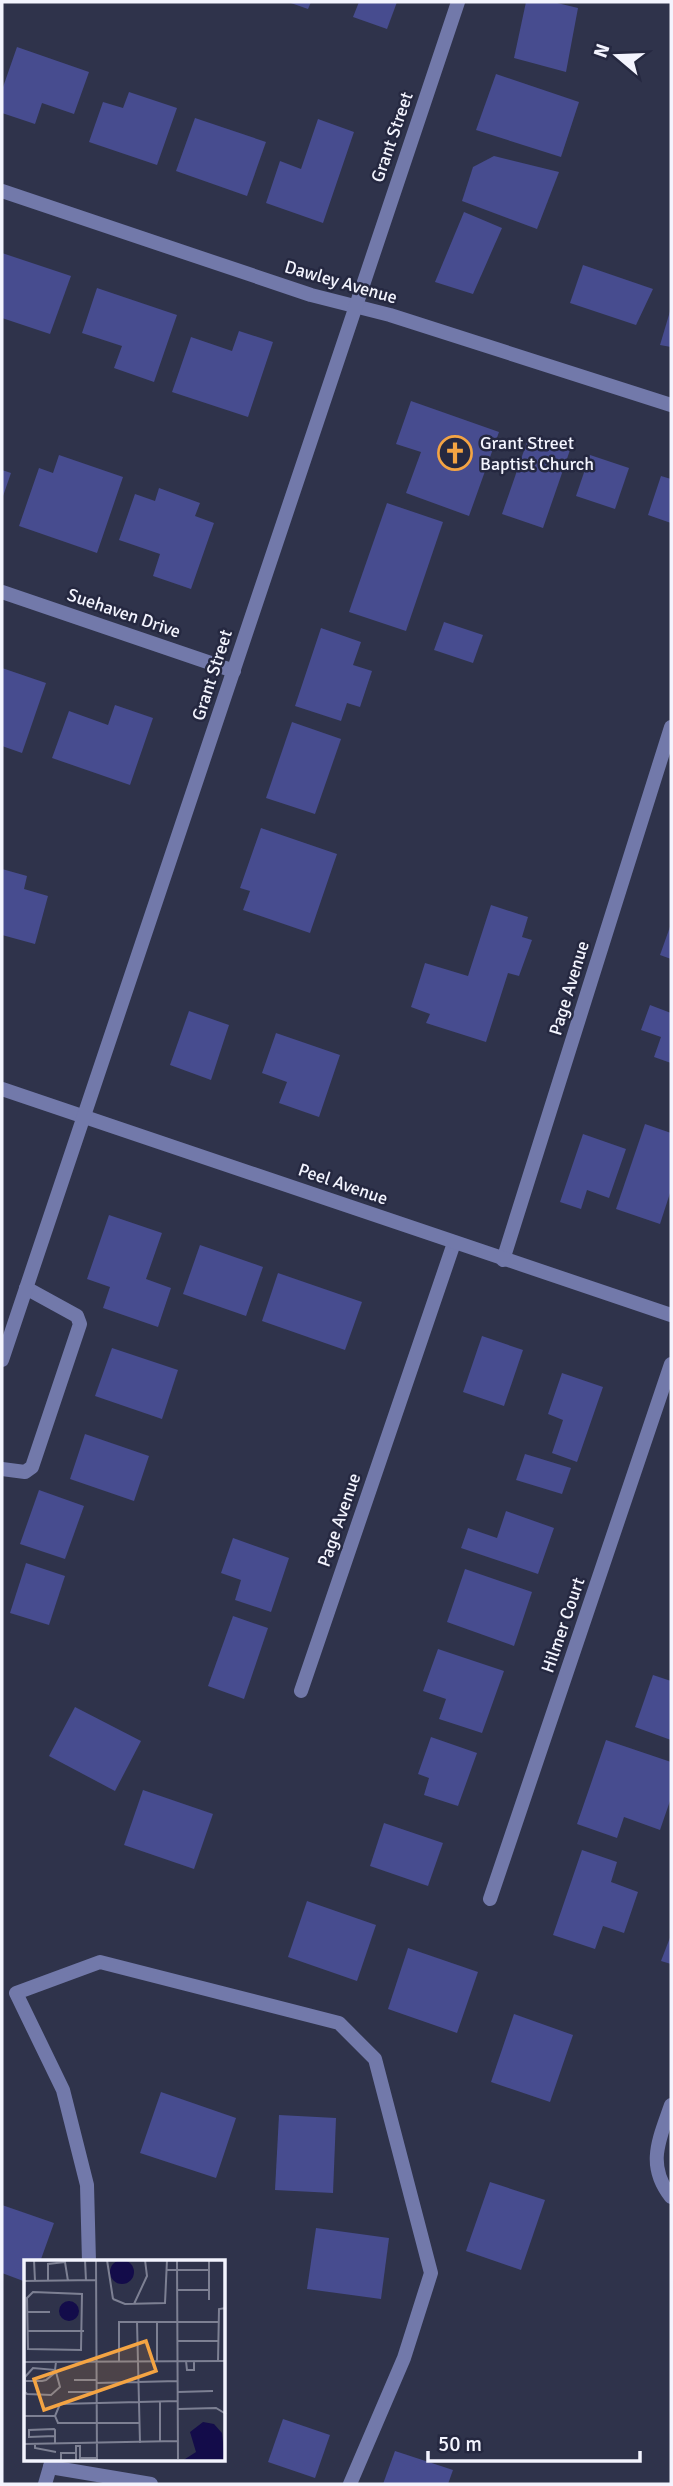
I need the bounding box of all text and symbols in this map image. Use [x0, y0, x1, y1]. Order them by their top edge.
north arrow [582, 21, 652, 91]
text: N [588, 41, 615, 61]
street label: Grant Street [366, 89, 418, 185]
street label: Dawley Avenue [282, 255, 400, 309]
place label: Grant Street Baptist Church [480, 432, 594, 475]
church icon: Grant Street Baptist Church [436, 434, 474, 472]
street label: Suehaven Drive [64, 583, 184, 643]
street label: Grant Street [187, 627, 237, 723]
street label: Page Avenue [544, 938, 594, 1038]
street label: Peel Avenue [295, 1158, 391, 1210]
street label: Page Avenue [313, 1470, 365, 1570]
street label: Hilmer Court [536, 1574, 590, 1676]
inset map [24, 2260, 226, 2462]
scale bar [428, 2420, 640, 2464]
text: 50 m [438, 2431, 482, 2457]

